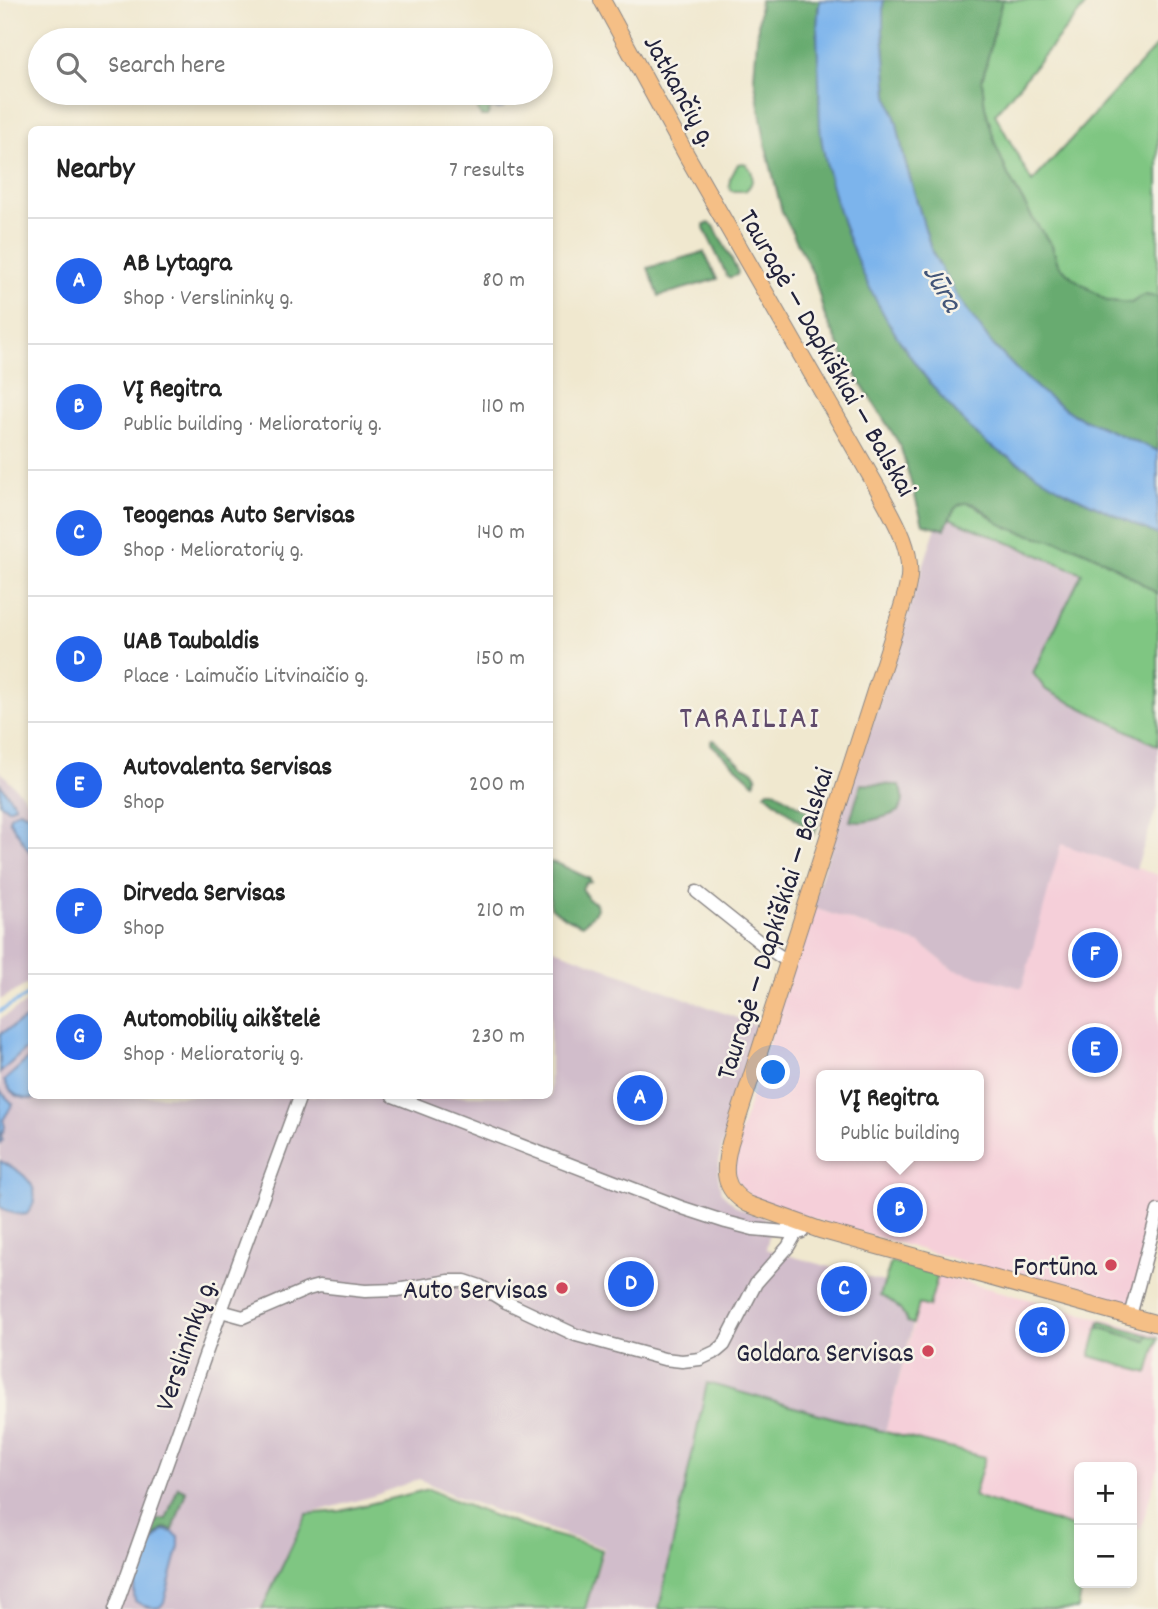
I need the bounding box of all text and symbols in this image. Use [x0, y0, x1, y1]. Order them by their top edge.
search box [28, 28, 553, 105]
street label: Jatkančių g. [630, 29, 725, 156]
icon: search [52, 48, 90, 86]
text: Search here [108, 48, 226, 85]
text: Nearby [56, 150, 134, 193]
text: 7 results [449, 155, 525, 188]
street label: Tauragė — Dapkiškiai — Balskai [726, 203, 923, 506]
text: AB Lytagra [123, 246, 232, 283]
water label: Jūra [909, 257, 972, 323]
text: A [73, 265, 85, 298]
text: 80 m [482, 265, 525, 298]
text: Shop · Verslininkų g. [123, 283, 293, 316]
text: VĮ Regitra [123, 372, 221, 409]
text: B [74, 391, 84, 424]
text: 110 m [481, 391, 525, 424]
text: Public building · Melioratorių g. [123, 409, 382, 442]
text: Teogenas Auto Servisas [123, 498, 355, 535]
text: C [73, 517, 85, 550]
text: 140 m [477, 517, 525, 550]
text: Shop · Melioratorių g. [123, 535, 304, 568]
text: UAB Taubaldis [123, 624, 259, 661]
text: D [73, 643, 85, 676]
text: 150 m [476, 643, 525, 676]
text: Place · Laimučio Litvinaičio g. [123, 661, 368, 694]
district label: TARAILIAI [679, 698, 821, 744]
text: Autovalenta Servisas [123, 750, 332, 787]
street label: Tauragė — Dapkiškiai — Balskai [708, 763, 847, 1086]
text: E [74, 769, 84, 802]
text: 200 m [469, 769, 525, 802]
text: Shop [123, 787, 165, 820]
text: Dirveda Servisas [123, 876, 286, 913]
text: F [74, 895, 84, 928]
text: 210 m [476, 895, 525, 928]
text: Shop [123, 913, 165, 946]
pin: F [1072, 929, 1118, 981]
text: Automobilių aikštelė [123, 1002, 320, 1039]
text: G [73, 1021, 85, 1054]
text: 230 m [471, 1021, 525, 1054]
pin: E [1072, 1024, 1118, 1076]
text: Shop · Melioratorių g. [123, 1039, 304, 1072]
your location [756, 1055, 790, 1089]
popup [816, 1070, 984, 1161]
pin: A [617, 1072, 663, 1124]
text: VĮ Regitra [840, 1081, 938, 1118]
text: Public building [840, 1118, 960, 1151]
pin: B [877, 1184, 923, 1236]
place label: Fortūna [1013, 1250, 1098, 1290]
marker: Fortūna [1103, 1257, 1119, 1273]
pin: D [608, 1258, 654, 1310]
pin: C [821, 1263, 867, 1315]
place label: Auto Servisas [403, 1273, 548, 1313]
street label: Verslininkų g. [147, 1274, 230, 1417]
marker: Auto Servisas [554, 1280, 570, 1296]
pin: G [1019, 1304, 1065, 1356]
place label: Goldara Servisas [736, 1336, 914, 1376]
marker: Goldara Servisas [920, 1343, 936, 1359]
map controls [1074, 1462, 1137, 1588]
button: + [1074, 1462, 1137, 1525]
button: − [1074, 1525, 1137, 1588]

